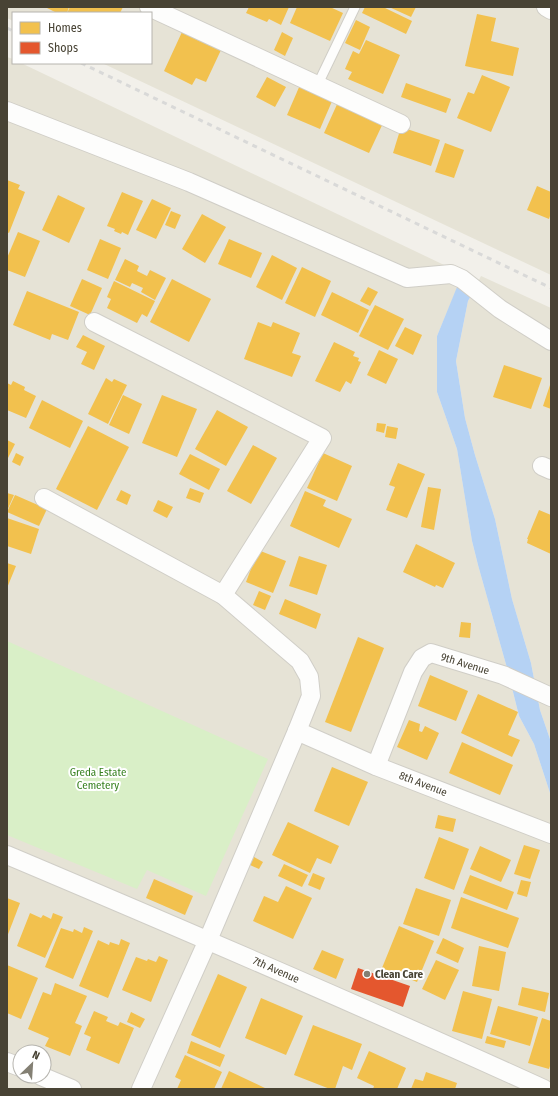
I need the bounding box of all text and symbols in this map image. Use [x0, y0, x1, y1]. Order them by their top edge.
legend [12, 12, 152, 64]
text: Homes [48, 21, 82, 35]
text: Shops [48, 41, 78, 55]
street label: 9th Avenue [439, 650, 491, 678]
park label: Greda Estate Cemetery [70, 766, 126, 792]
street label: 8th Avenue [397, 769, 449, 799]
street label: 7th Avenue [251, 954, 301, 986]
place label: Clean Care [375, 968, 423, 981]
marker: Clean Care [362, 969, 372, 979]
north arrow [12, 1044, 52, 1084]
text: N [30, 1048, 42, 1063]

